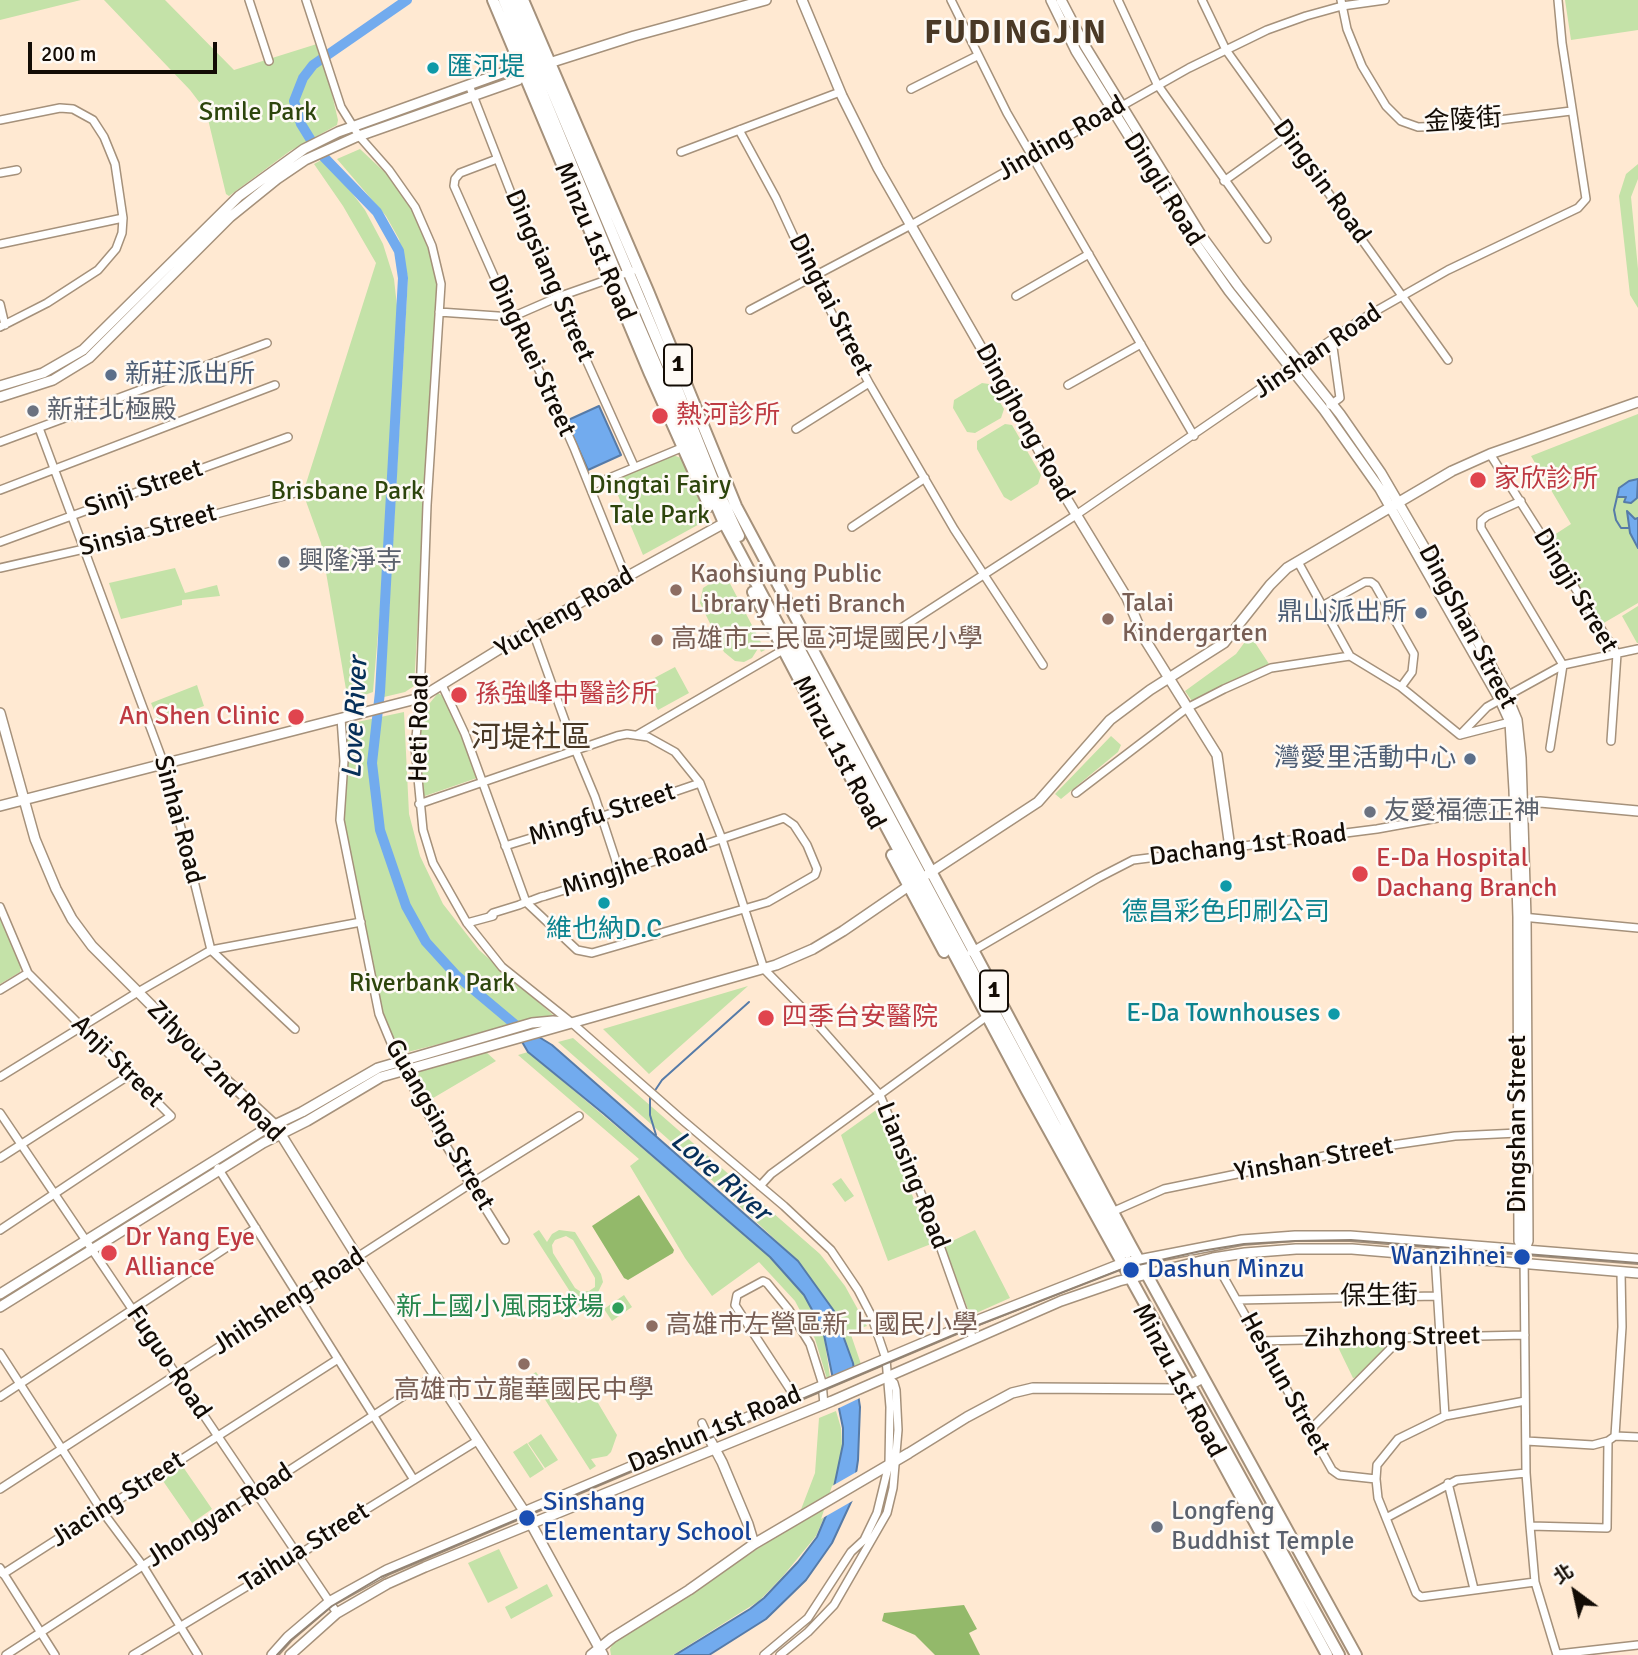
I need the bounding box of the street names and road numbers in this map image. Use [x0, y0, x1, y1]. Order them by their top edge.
street label: Jinding Road [992, 90, 1132, 188]
street label: 金陵街 [1423, 103, 1503, 139]
street label: Dingsin Road [1266, 114, 1376, 250]
street label: Dingli Road [1116, 128, 1210, 252]
street label: Minzu 1st Road [546, 158, 642, 326]
street label: Dingsiang Street [497, 185, 601, 367]
street label: Dingtai Street [781, 229, 879, 381]
street label: DingRuei Street [480, 270, 582, 442]
street label: Jinshan Road [1248, 298, 1388, 406]
street label: Dingjhong Road [968, 339, 1080, 507]
road number: 1 [664, 344, 692, 386]
street label: Sinji Street [81, 453, 207, 525]
street label: Sinsia Street [76, 498, 220, 564]
street label: Dingji Street [1526, 523, 1624, 659]
street label: DingShan Street [1411, 540, 1523, 714]
street label: Yucheng Road [490, 561, 640, 665]
street label: Minzu 1st Road [784, 671, 892, 835]
street label: Heti Road [403, 674, 437, 782]
street label: Sinhai Road [146, 752, 210, 888]
street label: Mingfu Street [525, 777, 679, 853]
street label: Dachang 1st Road [1147, 818, 1349, 874]
street label: Mingjhe Road [558, 829, 712, 905]
road number: 1 [980, 971, 1008, 1012]
street label: Zihyou 2nd Road [140, 995, 290, 1149]
street label: Anji Street [64, 1009, 170, 1115]
street label: Guangsing Street [378, 1034, 500, 1216]
street label: Dingshan Street [1502, 1035, 1534, 1213]
street label: Liansing Road [868, 1098, 956, 1254]
street label: Yinshan Street [1232, 1131, 1396, 1189]
street label: Jhihsheng Road [207, 1241, 371, 1363]
street label: 保生街 [1340, 1281, 1418, 1313]
street label: Minzu 1st Road [1124, 1299, 1232, 1463]
street label: Fuguo Road [119, 1300, 217, 1426]
street label: Heshun Street [1232, 1307, 1336, 1461]
street label: Zihzhong Street [1304, 1321, 1480, 1355]
street label: Dashun 1st Road [624, 1379, 806, 1481]
street label: Jiacing Street [45, 1445, 191, 1555]
street label: Jhongyan Road [141, 1457, 299, 1575]
street label: Taihua Street [235, 1496, 375, 1600]

